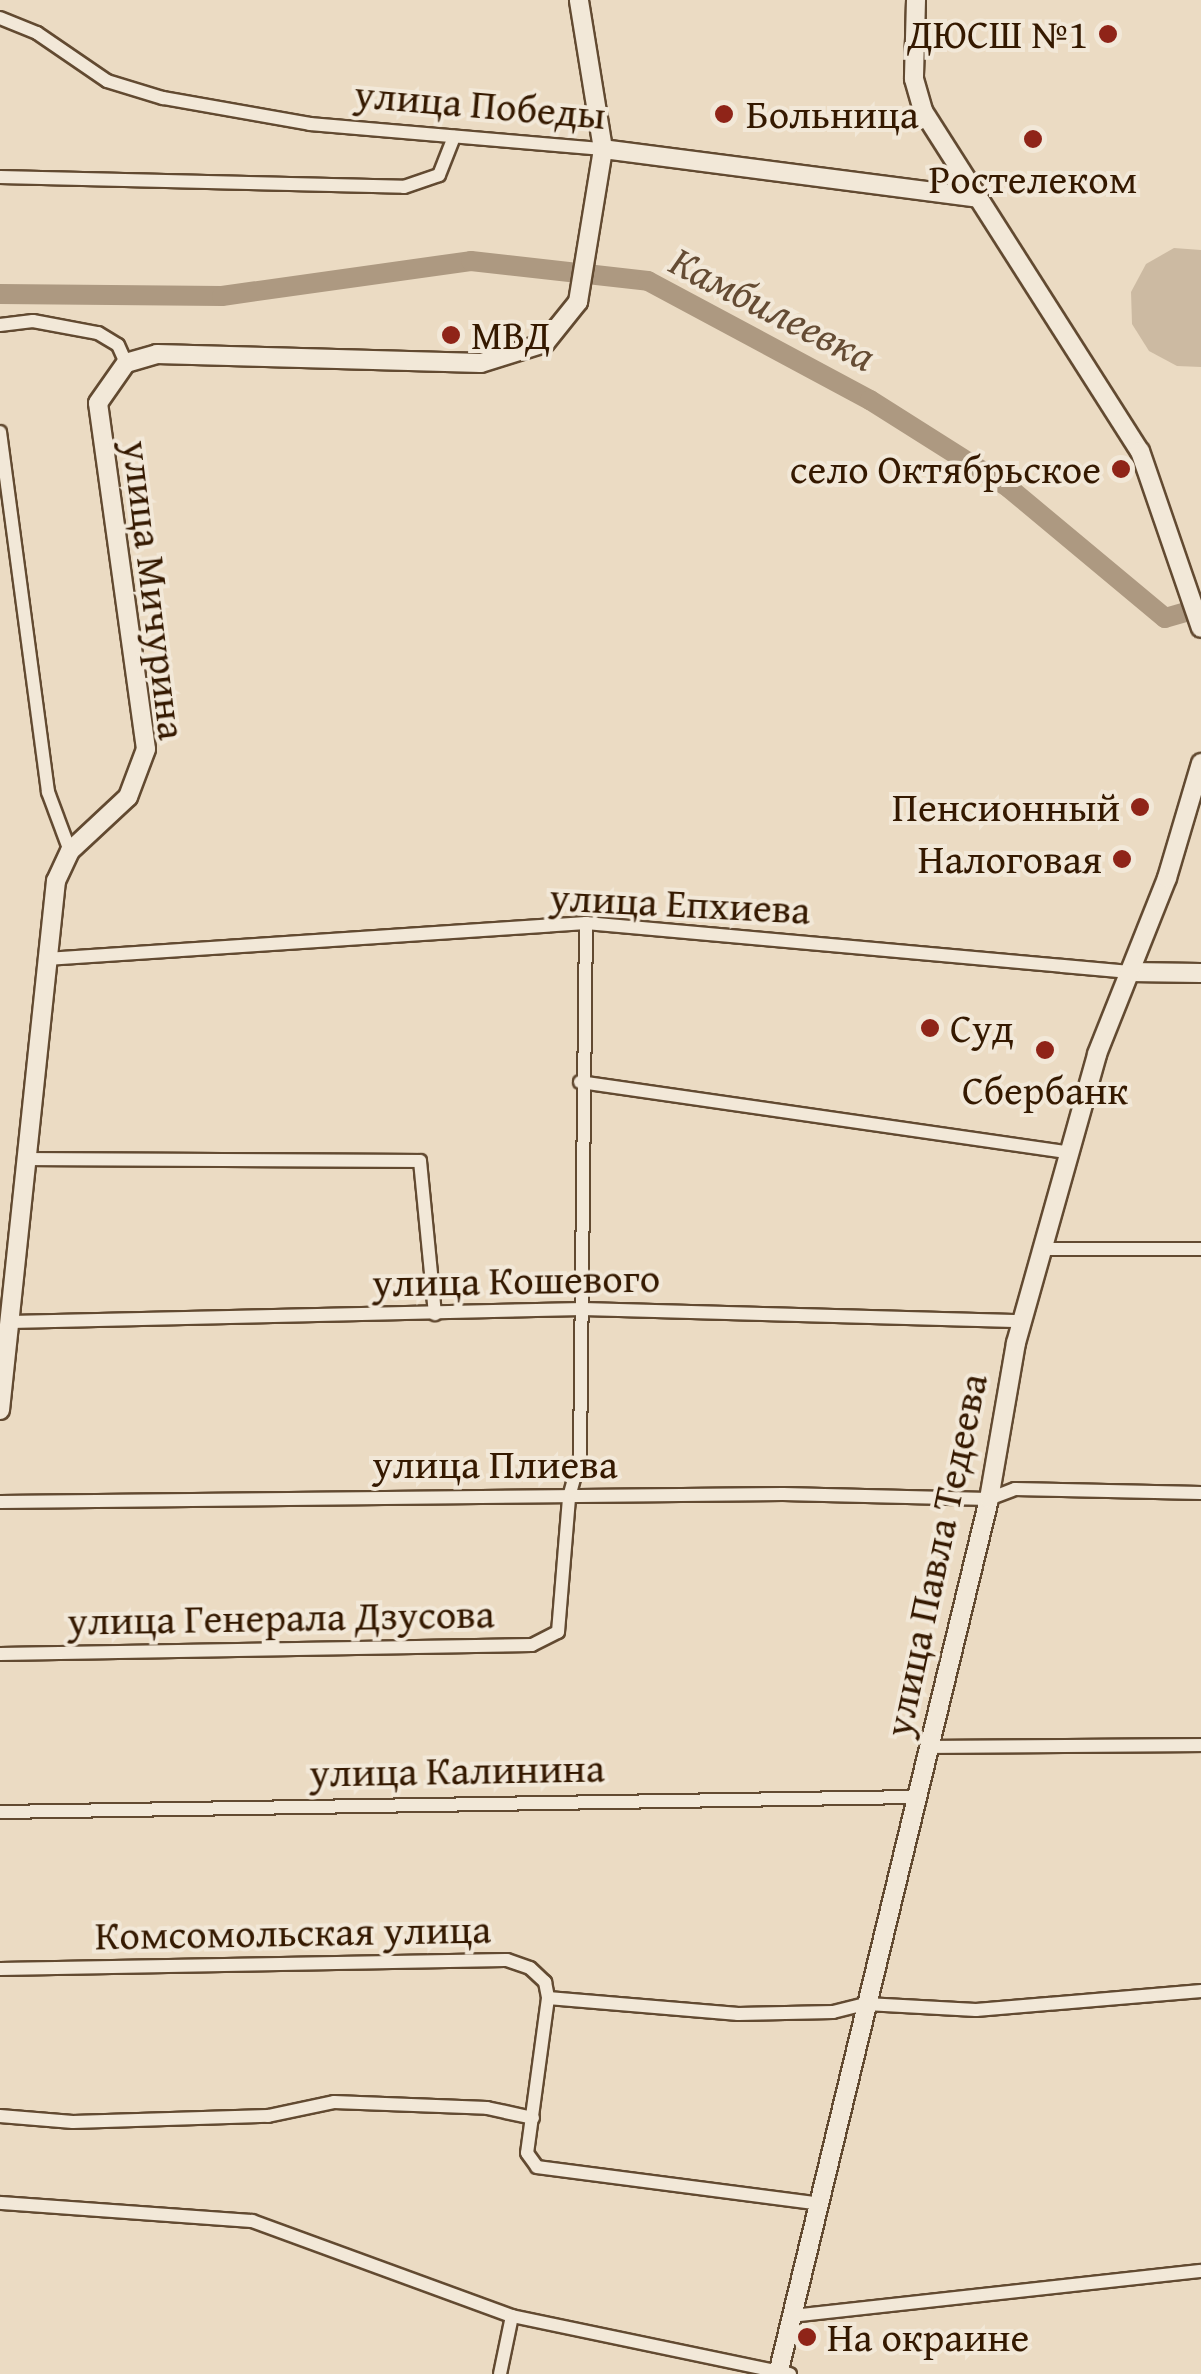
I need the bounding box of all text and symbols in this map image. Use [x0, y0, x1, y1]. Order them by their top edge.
place label: ДЮСШ №1 [907, 10, 1088, 58]
marker: ДЮСШ №1 [1097, 23, 1119, 45]
street label: улица Победы [352, 69, 608, 139]
place label: Больница [746, 90, 919, 138]
marker: Больница [711, 101, 737, 127]
marker: Ростелеком [1022, 128, 1044, 150]
place label: Ростелеком [929, 155, 1137, 203]
water label: Камбилеевка [662, 235, 884, 381]
place label: МВД [471, 311, 551, 359]
marker: МВД [440, 324, 462, 346]
street label: улица Мичурина [113, 438, 197, 742]
place label: село Октябрьское [790, 445, 1101, 493]
marker: село Октябрьское [1110, 458, 1132, 480]
place label: Пенсионный [892, 783, 1120, 831]
marker: Пенсионный [1129, 796, 1151, 818]
place label: Налоговая [918, 835, 1102, 883]
marker: Налоговая [1111, 848, 1133, 870]
street label: улица Епхиева [548, 872, 812, 934]
place label: Суд [950, 1004, 1014, 1052]
marker: Суд [919, 1017, 941, 1039]
marker: Сбербанк [1034, 1039, 1056, 1061]
place label: Сбербанк [962, 1066, 1128, 1114]
street label: улица Кошевого [372, 1253, 660, 1307]
street label: улица Павла Тедеева [873, 1369, 997, 1741]
street label: улица Плиева [372, 1440, 618, 1488]
street label: улица Генерала Дзусова [67, 1589, 495, 1645]
street label: улица Калинина [309, 1743, 605, 1797]
street label: Комсомольская улица [94, 1905, 492, 1959]
place label: На окраине [827, 2313, 1029, 2361]
marker: На окраине [796, 2326, 818, 2348]

